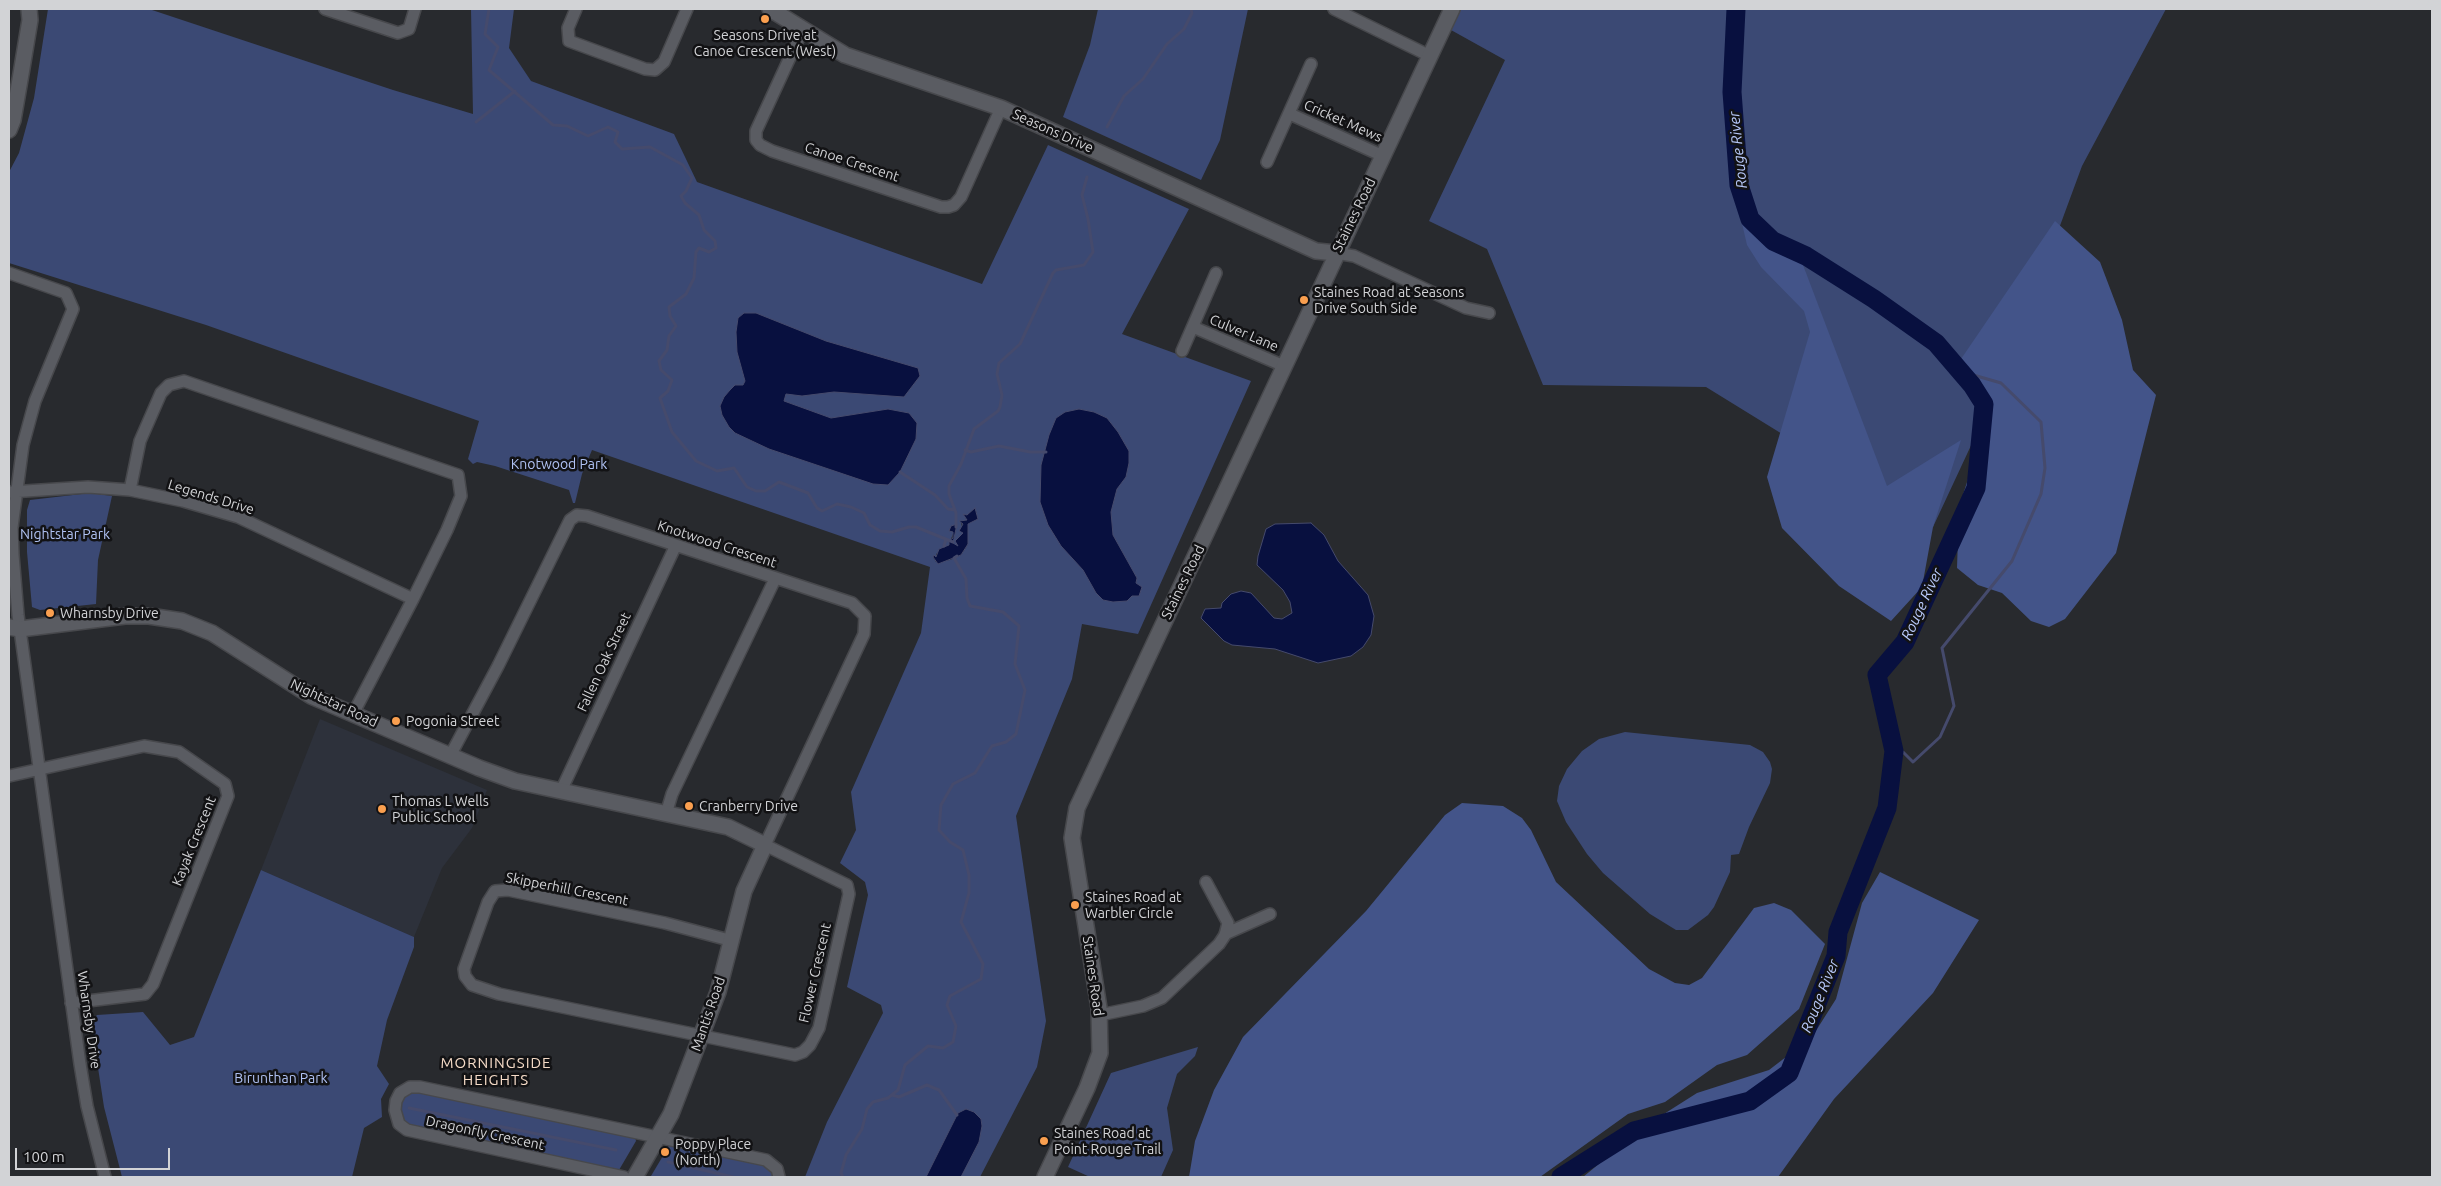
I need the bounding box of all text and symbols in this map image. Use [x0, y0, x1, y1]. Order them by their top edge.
marker: Seasons Drive at Canoe Crescent (West) [759, 13, 771, 25]
place label: Seasons Drive at Canoe Crescent (West) [694, 27, 836, 59]
street label: Cricket Mews [1301, 96, 1385, 146]
street label: Seasons Drive [1010, 106, 1096, 156]
water label: Rouge River [1725, 110, 1751, 190]
street label: Canoe Crescent [803, 139, 901, 185]
street label: Staines Road [1329, 175, 1379, 255]
place label: Staines Road at Seasons Drive South Side [1314, 284, 1464, 316]
marker: Staines Road at Seasons Drive South Side [1298, 294, 1310, 306]
street label: Culver Lane [1207, 311, 1281, 355]
park label: Knotwood Park [511, 456, 607, 472]
street label: Legends Drive [166, 476, 256, 518]
street label: Knotwood Crescent [655, 517, 779, 571]
park label: Nightstar Park [20, 526, 110, 542]
street label: Staines Road [1158, 542, 1208, 622]
water label: Rouge River [1897, 565, 1947, 643]
place label: Wharnsby Drive [60, 605, 159, 621]
marker: Wharnsby Drive [44, 607, 56, 619]
street label: Fallen Oak Street [574, 610, 634, 714]
street label: Nightstar Road [288, 675, 380, 731]
place label: Pogonia Street [406, 713, 500, 729]
marker: Pogonia Street [390, 715, 402, 727]
place label: Thomas L Wells Public School [392, 793, 489, 826]
street label: Kayak Crescent [168, 794, 220, 888]
place label: Cranberry Drive [699, 798, 798, 814]
marker: Cranberry Drive [683, 800, 695, 812]
marker: Thomas L Wells Public School [376, 803, 388, 815]
street label: Skipperhill Crescent [504, 869, 630, 909]
place label: Staines Road at Warbler Circle [1085, 889, 1182, 922]
marker: Staines Road at Warbler Circle [1069, 899, 1081, 911]
street label: Flower Crescent [795, 922, 835, 1024]
street label: Staines Road [1079, 935, 1107, 1017]
water label: Rouge River [1797, 957, 1843, 1035]
street label: Wharnsby Drive [74, 970, 104, 1070]
street label: Mantis Road [687, 974, 729, 1054]
district label: MORNINGSIDE HEIGHTS [439, 1054, 553, 1089]
park label: Birunthan Park [234, 1070, 328, 1086]
street label: Dragonfly Crescent [424, 1112, 546, 1154]
place label: Staines Road at Point Rouge Trail [1054, 1125, 1161, 1158]
marker: Staines Road at Point Rouge Trail [1038, 1135, 1050, 1147]
place label: Poppy Place (North) [675, 1136, 751, 1168]
scale bar [18, 1138, 172, 1170]
marker: Poppy Place (North) [659, 1146, 671, 1158]
text: 100 m [23, 1148, 65, 1165]

